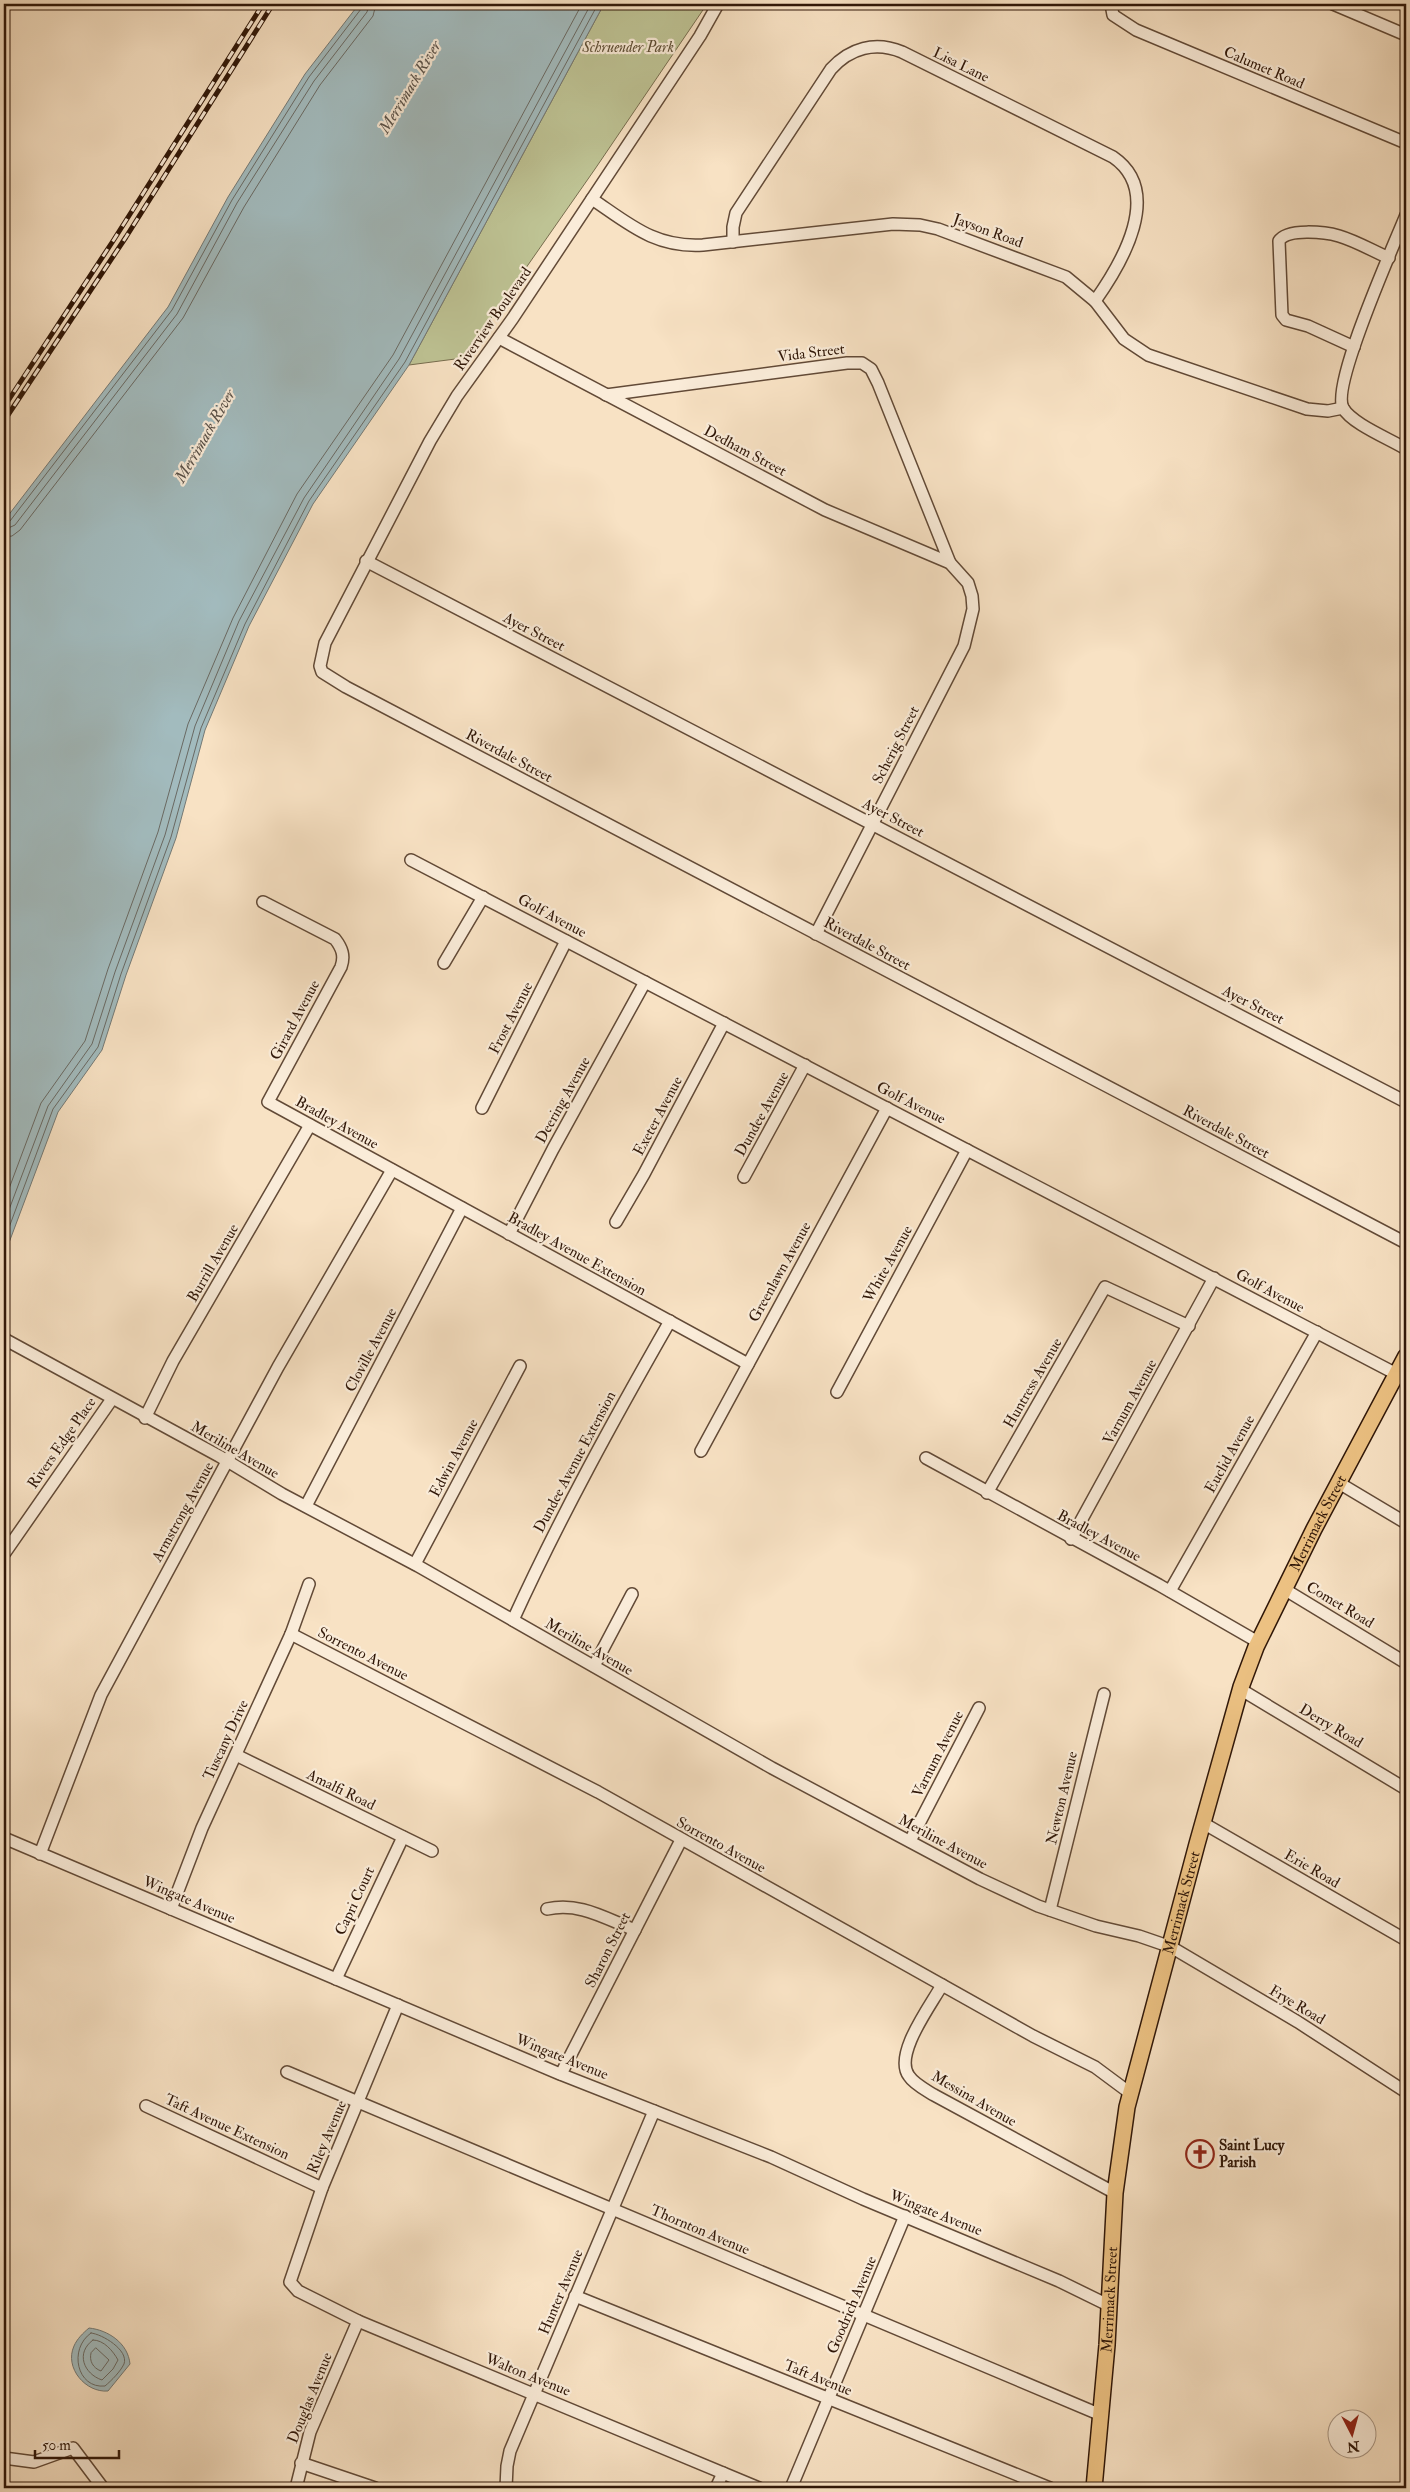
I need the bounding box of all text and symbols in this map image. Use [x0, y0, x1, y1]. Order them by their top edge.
water label: Merrimack River [374, 36, 446, 138]
park label: Schruender Park [581, 38, 674, 57]
street label: Calumet Road [1221, 42, 1308, 94]
street label: Lisa Lane [930, 43, 992, 87]
street label: Jayson Road [949, 209, 1026, 254]
street label: Riverview Boulevard [450, 263, 536, 375]
street label: Vida Street [776, 339, 846, 367]
water label: Merrimack River [170, 385, 240, 487]
street label: Dedham Street [700, 421, 790, 481]
street label: Ayer Street [499, 608, 568, 656]
street label: Scherig Street [868, 703, 924, 787]
street label: Riverdale Street [462, 725, 556, 787]
street label: Ayer Street [858, 794, 927, 842]
street label: Golf Avenue [514, 890, 590, 942]
street label: Riverdale Street [820, 913, 914, 975]
street label: Girard Avenue [266, 977, 324, 1063]
street label: Frost Avenue [485, 979, 537, 1057]
street label: Ayer Street [1218, 981, 1287, 1029]
street label: Deering Avenue [531, 1053, 595, 1147]
street label: Dundee Avenue [731, 1068, 793, 1160]
street label: Exeter Avenue [629, 1073, 687, 1159]
street label: Golf Avenue [873, 1078, 949, 1128]
street label: Bradley Avenue [292, 1092, 382, 1154]
street label: Riverdale Street [1179, 1101, 1273, 1163]
street label: Bradley Avenue Extension [504, 1208, 650, 1300]
street label: Greenlawn Avenue [745, 1218, 815, 1326]
street label: Burrill Avenue [183, 1221, 243, 1305]
street label: White Avenue [859, 1222, 917, 1307]
street label: Golf Avenue [1232, 1265, 1308, 1317]
street label: Cloville Avenue [341, 1305, 401, 1395]
street label: Huntress Avenue [999, 1334, 1067, 1432]
street label: Varnum Avenue [1099, 1356, 1161, 1448]
street label: Dundee Avenue Extension [530, 1388, 621, 1536]
street label: Rivers Edge Place [23, 1394, 101, 1492]
street label: Euclid Avenue [1201, 1412, 1259, 1496]
street label: Edwin Avenue [426, 1416, 482, 1500]
street label: Meriline Avenue [188, 1417, 282, 1483]
street label: Armstrong Avenue [147, 1459, 218, 1566]
street label: Merrimack Street [1285, 1471, 1351, 1575]
street label: Bradley Avenue [1054, 1506, 1144, 1566]
street label: Comet Road [1303, 1577, 1378, 1633]
street label: Meriline Avenue [542, 1614, 636, 1680]
street label: Sorrento Avenue [314, 1623, 412, 1685]
street label: Tuscany Drive [199, 1697, 253, 1783]
street label: Derry Road [1296, 1700, 1367, 1753]
street label: Varnum Avenue [908, 1707, 968, 1801]
street label: Newton Avenue [1042, 1750, 1082, 1846]
street label: Amalfi Road [303, 1765, 379, 1815]
street label: Meriline Avenue [895, 1810, 991, 1874]
street label: Sorrento Avenue [673, 1813, 769, 1877]
street label: Erie Road [1281, 1845, 1344, 1893]
street label: Merrimack Street [1159, 1849, 1204, 1956]
street label: Capri Court [331, 1863, 380, 1939]
street label: Wingate Avenue [139, 1872, 238, 1928]
street label: Sharon Street [581, 1909, 635, 1991]
street label: Frye Road [1266, 1981, 1329, 2029]
street label: Wingate Avenue [512, 2029, 611, 2084]
street label: Messina Avenue [928, 2067, 1020, 2131]
street label: Taft Avenue Extension [162, 2090, 293, 2164]
street label: Riley Avenue [303, 2097, 351, 2177]
place label: Saint Lucy Parish [1219, 2136, 1286, 2172]
church icon: Saint Lucy Parish [1185, 2139, 1215, 2169]
street label: Wingate Avenue [886, 2185, 985, 2240]
street label: Thornton Avenue [648, 2201, 752, 2259]
street label: Hunter Avenue [535, 2246, 587, 2338]
street label: Merrimack Street [1097, 2246, 1122, 2354]
street label: Goodrich Avenue [823, 2253, 881, 2357]
street label: Walton Avenue [482, 2349, 573, 2401]
street label: Douglas Avenue [283, 2350, 337, 2446]
street label: Taft Avenue [781, 2356, 855, 2400]
north arrow [1328, 2410, 1378, 2460]
scale bar [35, 2427, 119, 2459]
text: 50 m [42, 2436, 71, 2455]
text: N [1346, 2437, 1361, 2456]

